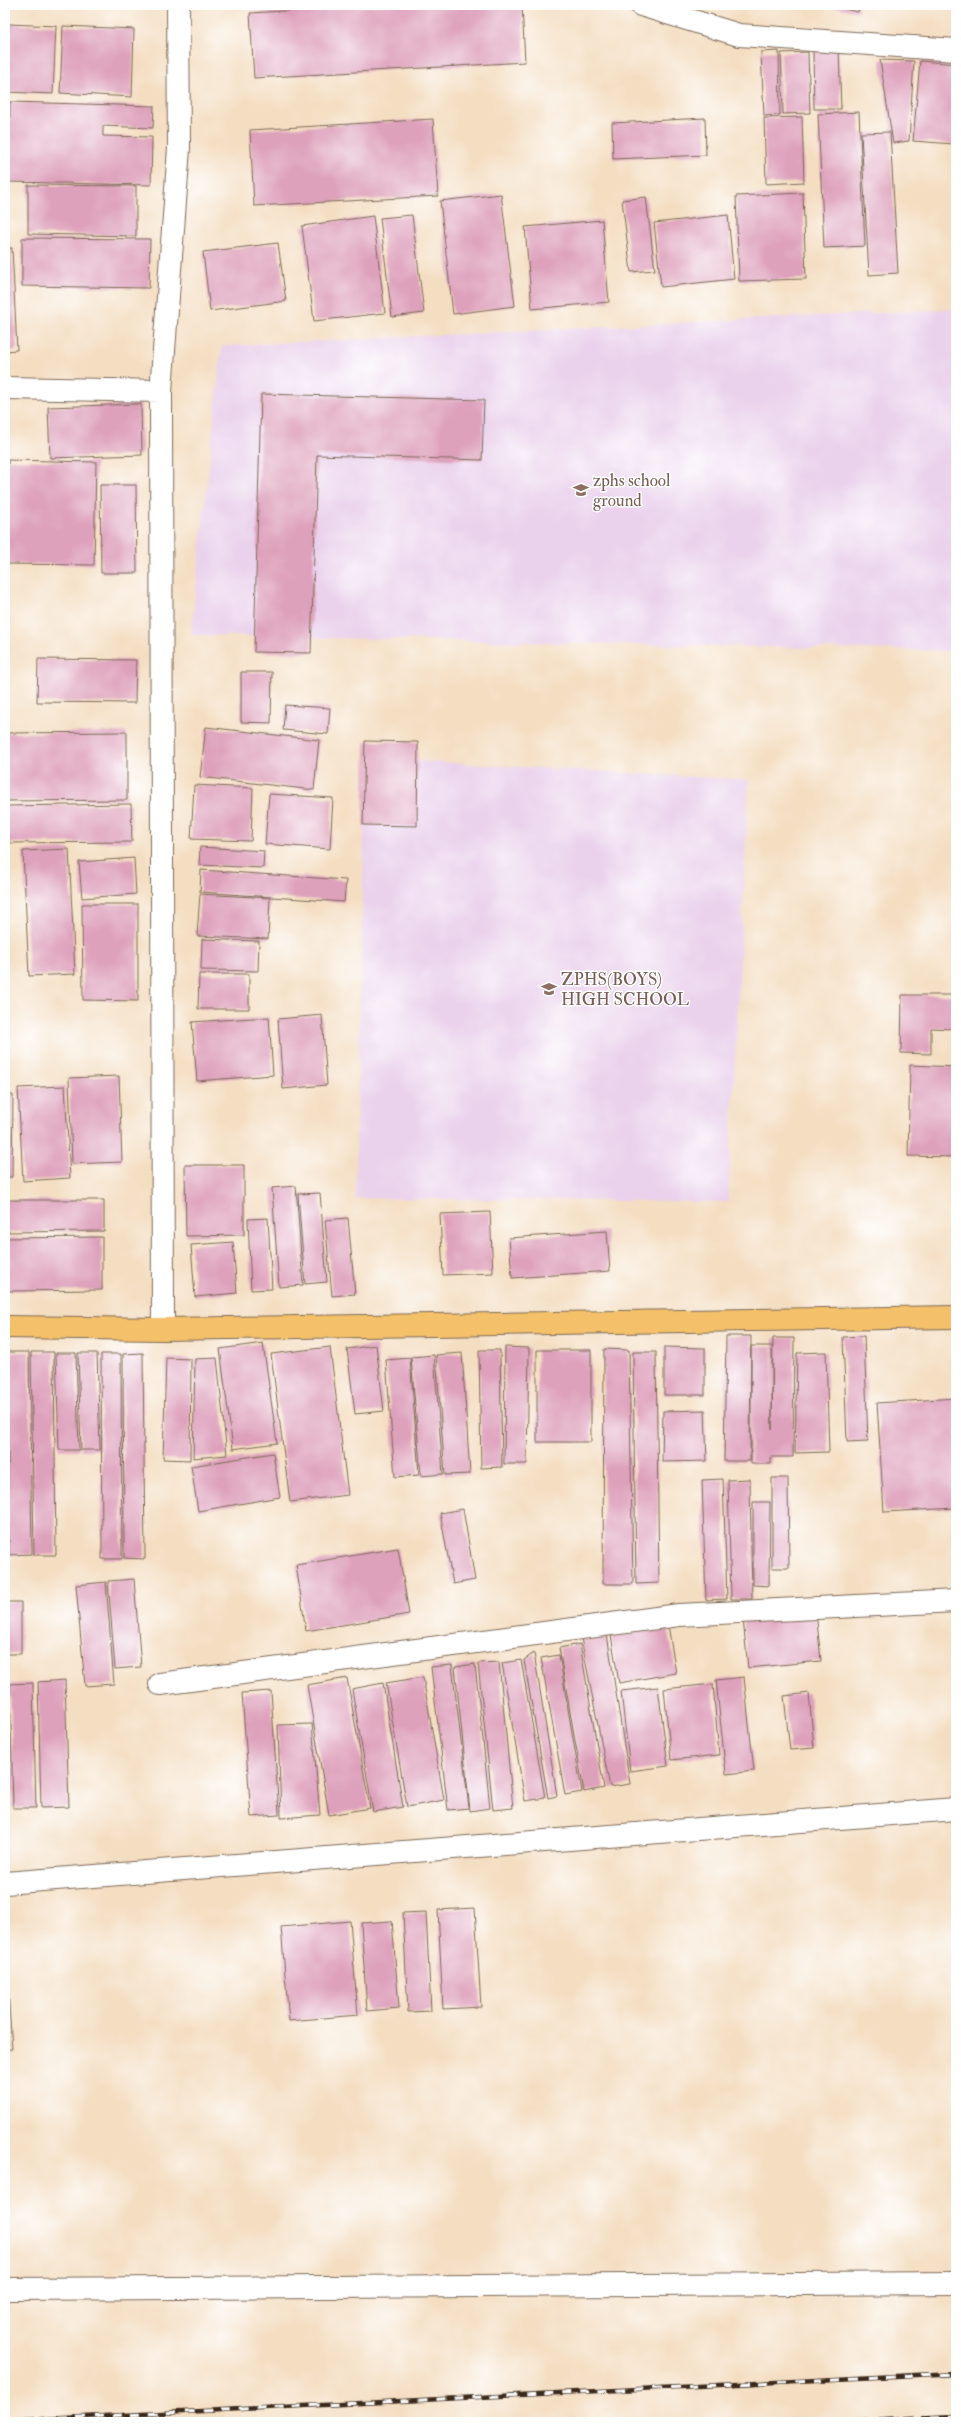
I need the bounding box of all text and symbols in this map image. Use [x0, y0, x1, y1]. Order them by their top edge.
place label: zphs school ground [593, 470, 671, 511]
school or university icon: zphs school ground [572, 481, 590, 499]
place label: ZPHS(BOYS) HIGH SCHOOL [561, 969, 690, 1010]
school or university icon: ZPHS(BOYS) HIGH SCHOOL [540, 980, 558, 998]

